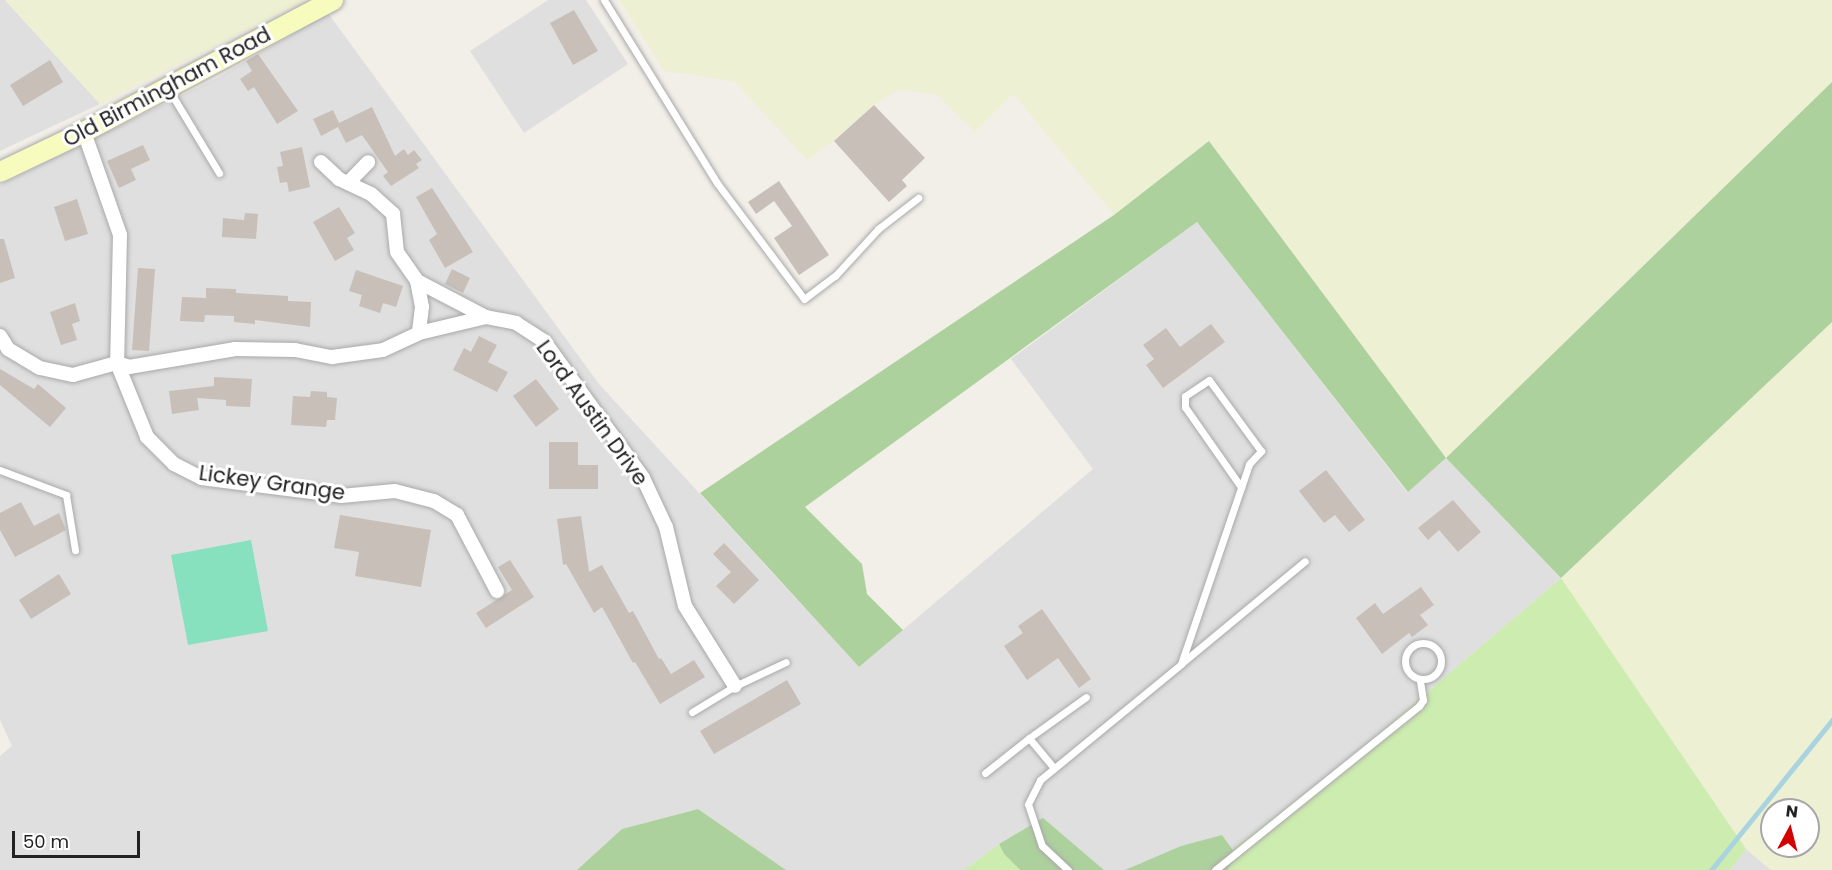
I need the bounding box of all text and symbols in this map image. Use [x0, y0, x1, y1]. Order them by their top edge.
street label: Old Birmingham Road [59, 22, 275, 152]
street label: Lord Austin Drive [531, 336, 653, 490]
street label: Lickey Grange [197, 460, 347, 506]
north arrow [1760, 798, 1820, 858]
text: N [1785, 799, 1799, 824]
scale bar [15, 819, 142, 857]
text: 50 m [23, 829, 69, 854]

